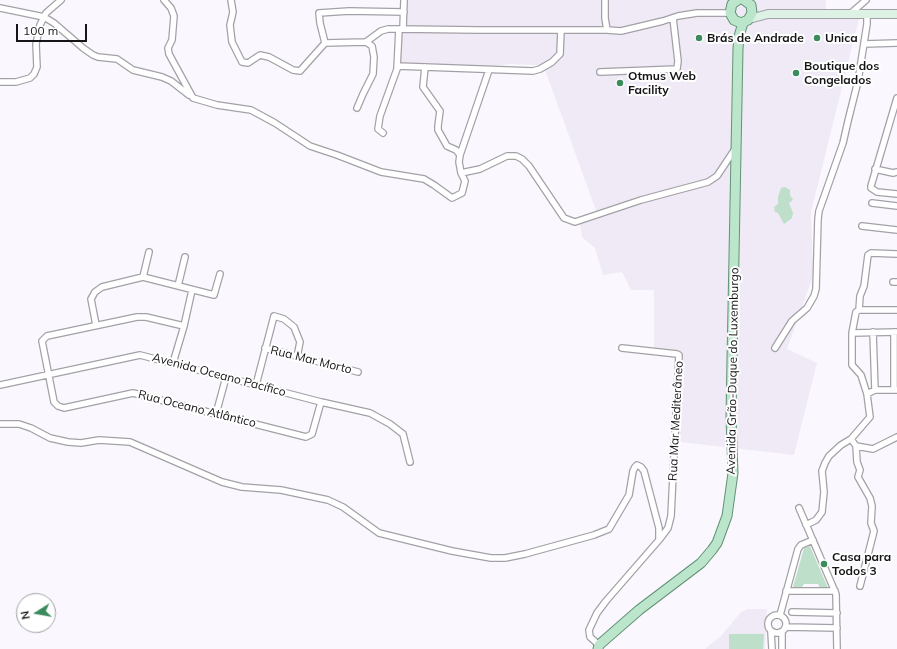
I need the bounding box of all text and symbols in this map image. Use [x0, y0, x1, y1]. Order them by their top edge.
scale bar [18, 16, 89, 42]
text: 100 m [23, 23, 58, 38]
place label: Brás de Andrade [707, 31, 804, 45]
place label: Unica [825, 31, 858, 45]
marker: Brás de Andrade [694, 33, 704, 43]
marker: Unica [812, 33, 822, 43]
place label: Boutique dos Congelados [804, 59, 879, 87]
marker: Boutique dos Congelados [791, 68, 801, 78]
place label: Otmus Web Facility [628, 69, 696, 97]
marker: Otmus Web Facility [615, 78, 625, 88]
street label: Avenida Grão-Duque do Luxemburgo [724, 267, 742, 475]
street label: Rua Mar Morto [269, 343, 353, 377]
street label: Avenida Oceano Pacífico [151, 350, 287, 400]
street label: Rua Mar Mediterâneo [666, 361, 686, 481]
street label: Rua Oceano Atlântico [137, 387, 257, 431]
place label: Casa para Todos 3 [832, 550, 891, 578]
marker: Casa para Todos 3 [819, 559, 829, 569]
north arrow [16, 593, 56, 633]
text: N [18, 610, 33, 621]

